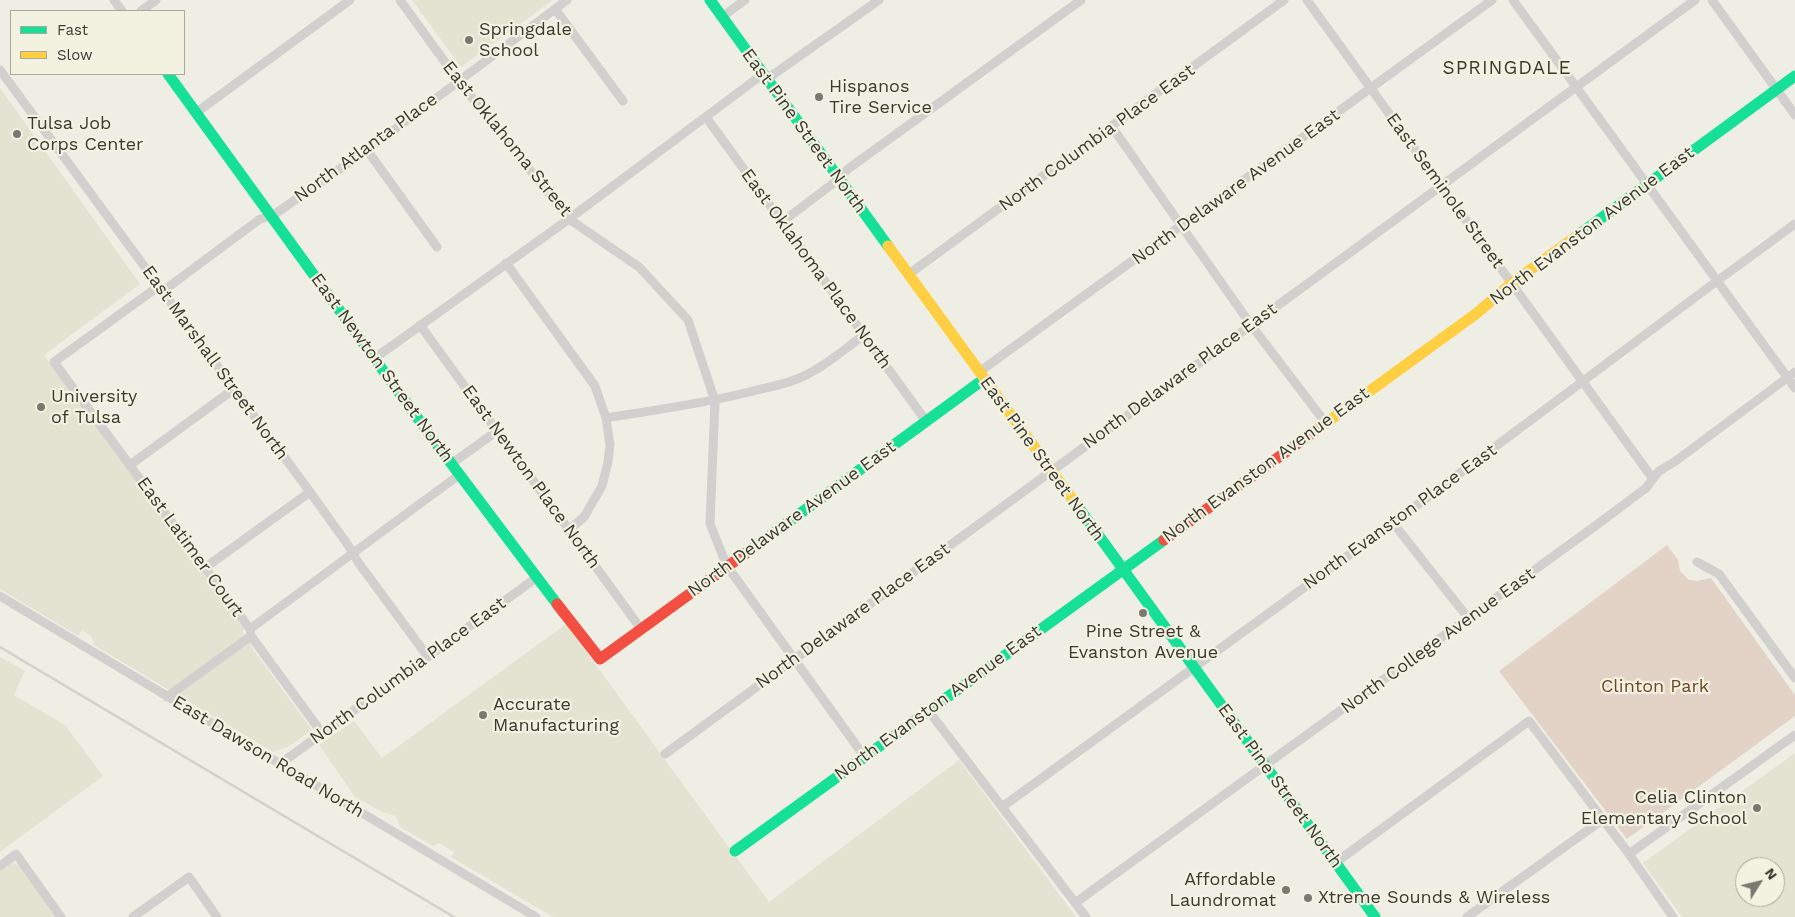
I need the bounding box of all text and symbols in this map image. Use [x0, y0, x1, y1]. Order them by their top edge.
legend [10, 10, 185, 75]
place label: Springdale School [479, 19, 572, 62]
text: Fast [57, 21, 88, 39]
marker: Springdale School [463, 34, 475, 46]
street label: East Pine Street North [737, 45, 871, 217]
text: Slow [57, 46, 93, 64]
street label: East Oklahoma Street [438, 57, 576, 221]
district label: SPRINGDALE [1441, 57, 1573, 79]
street label: North Columbia Place East [995, 60, 1199, 216]
place label: Hispanos Tire Service [829, 76, 932, 118]
street label: North Atlanta Place [290, 89, 442, 207]
marker: Hispanos Tire Service [813, 91, 825, 103]
street label: North Delaware Avenue East [1128, 104, 1344, 270]
street label: East Seminole Street [1381, 109, 1509, 273]
place label: Tulsa Job Corps Center [27, 113, 143, 156]
marker: Tulsa Job Corps Center [11, 128, 23, 140]
street label: North Evanston Avenue East [1485, 142, 1699, 310]
street label: East Oklahoma Place North [736, 165, 896, 373]
street label: East Marshall Street North [137, 262, 293, 464]
street label: East Newton Street North [306, 269, 458, 467]
street label: North Delaware Place East [1079, 298, 1281, 454]
street label: East Pine Street North [975, 373, 1109, 545]
street label: East Newton Place North [457, 381, 605, 573]
street label: North Evanston Avenue East [1158, 383, 1374, 547]
place label: University of Tulsa [51, 386, 137, 428]
marker: University of Tulsa [35, 401, 47, 413]
street label: North Delaware Avenue East [684, 436, 900, 602]
street label: North Evanston Place East [1299, 440, 1501, 594]
street label: East Latimer Court [132, 473, 248, 621]
street label: North Delaware Place East [752, 538, 954, 694]
street label: North College Avenue East [1337, 563, 1539, 719]
street label: North Columbia Place East [306, 593, 510, 749]
marker: Pine Street & Evanston Avenue [1137, 607, 1149, 619]
street label: North Evanston Avenue East [830, 621, 1046, 785]
place label: Pine Street & Evanston Avenue [1068, 621, 1218, 664]
park label: Clinton Park [1601, 676, 1709, 698]
street label: East Dawson Road North [168, 691, 368, 823]
place label: Accurate Manufacturing [493, 694, 619, 736]
street label: East Pine Street North [1213, 700, 1347, 872]
marker: Accurate Manufacturing [477, 709, 489, 721]
place label: Celia Clinton Elementary School [1581, 787, 1747, 830]
marker: Celia Clinton Elementary School [1751, 802, 1763, 814]
north arrow [1735, 857, 1785, 907]
text: N [1762, 865, 1781, 883]
place label: Affordable Laundromat [1169, 869, 1276, 912]
marker: Affordable Laundromat [1280, 884, 1292, 896]
place label: Xtreme Sounds & Wireless [1318, 887, 1550, 909]
marker: Xtreme Sounds & Wireless [1302, 892, 1314, 904]

